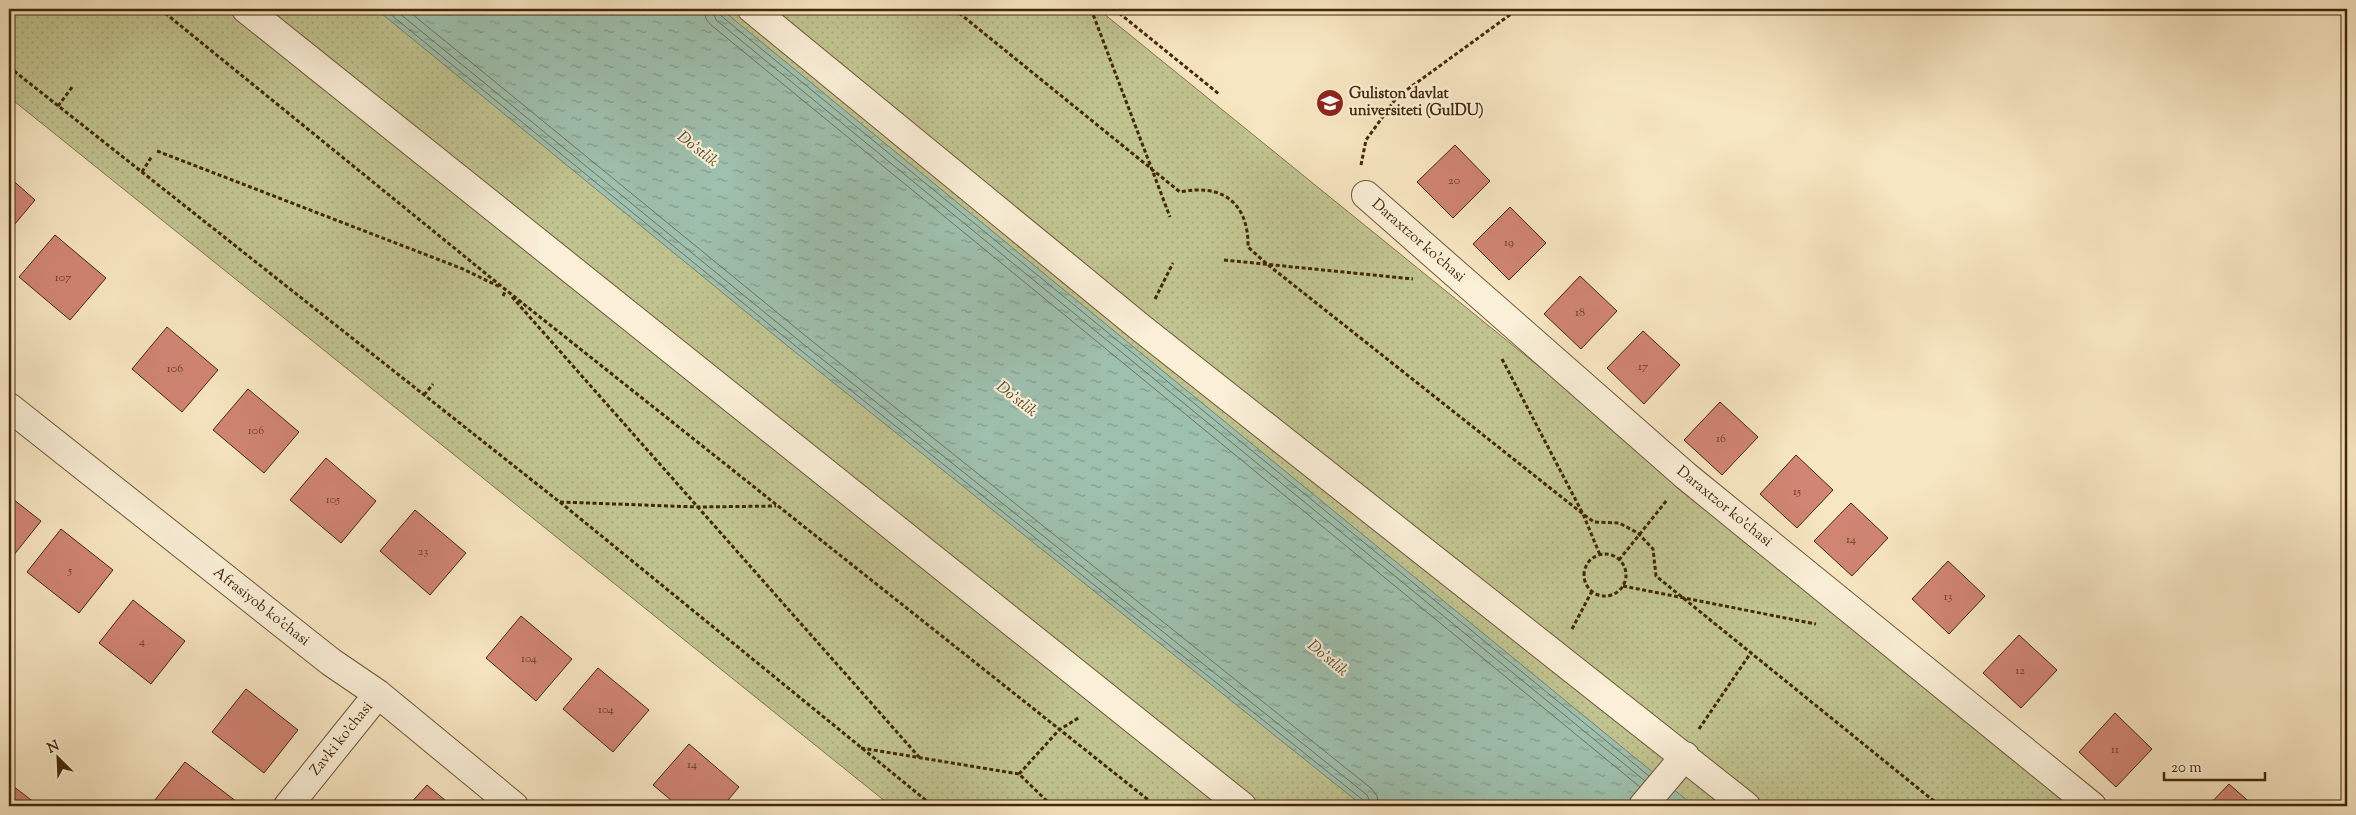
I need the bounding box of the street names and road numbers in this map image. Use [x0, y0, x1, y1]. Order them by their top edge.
street label: Daraxtzor ko'chasi [1367, 194, 1469, 288]
street label: Daraxtzor ko'chasi [1672, 462, 1776, 552]
street label: Afrasiyob ko'chasi [208, 563, 314, 651]
street label: Zavki ko'chasi [306, 698, 378, 780]

